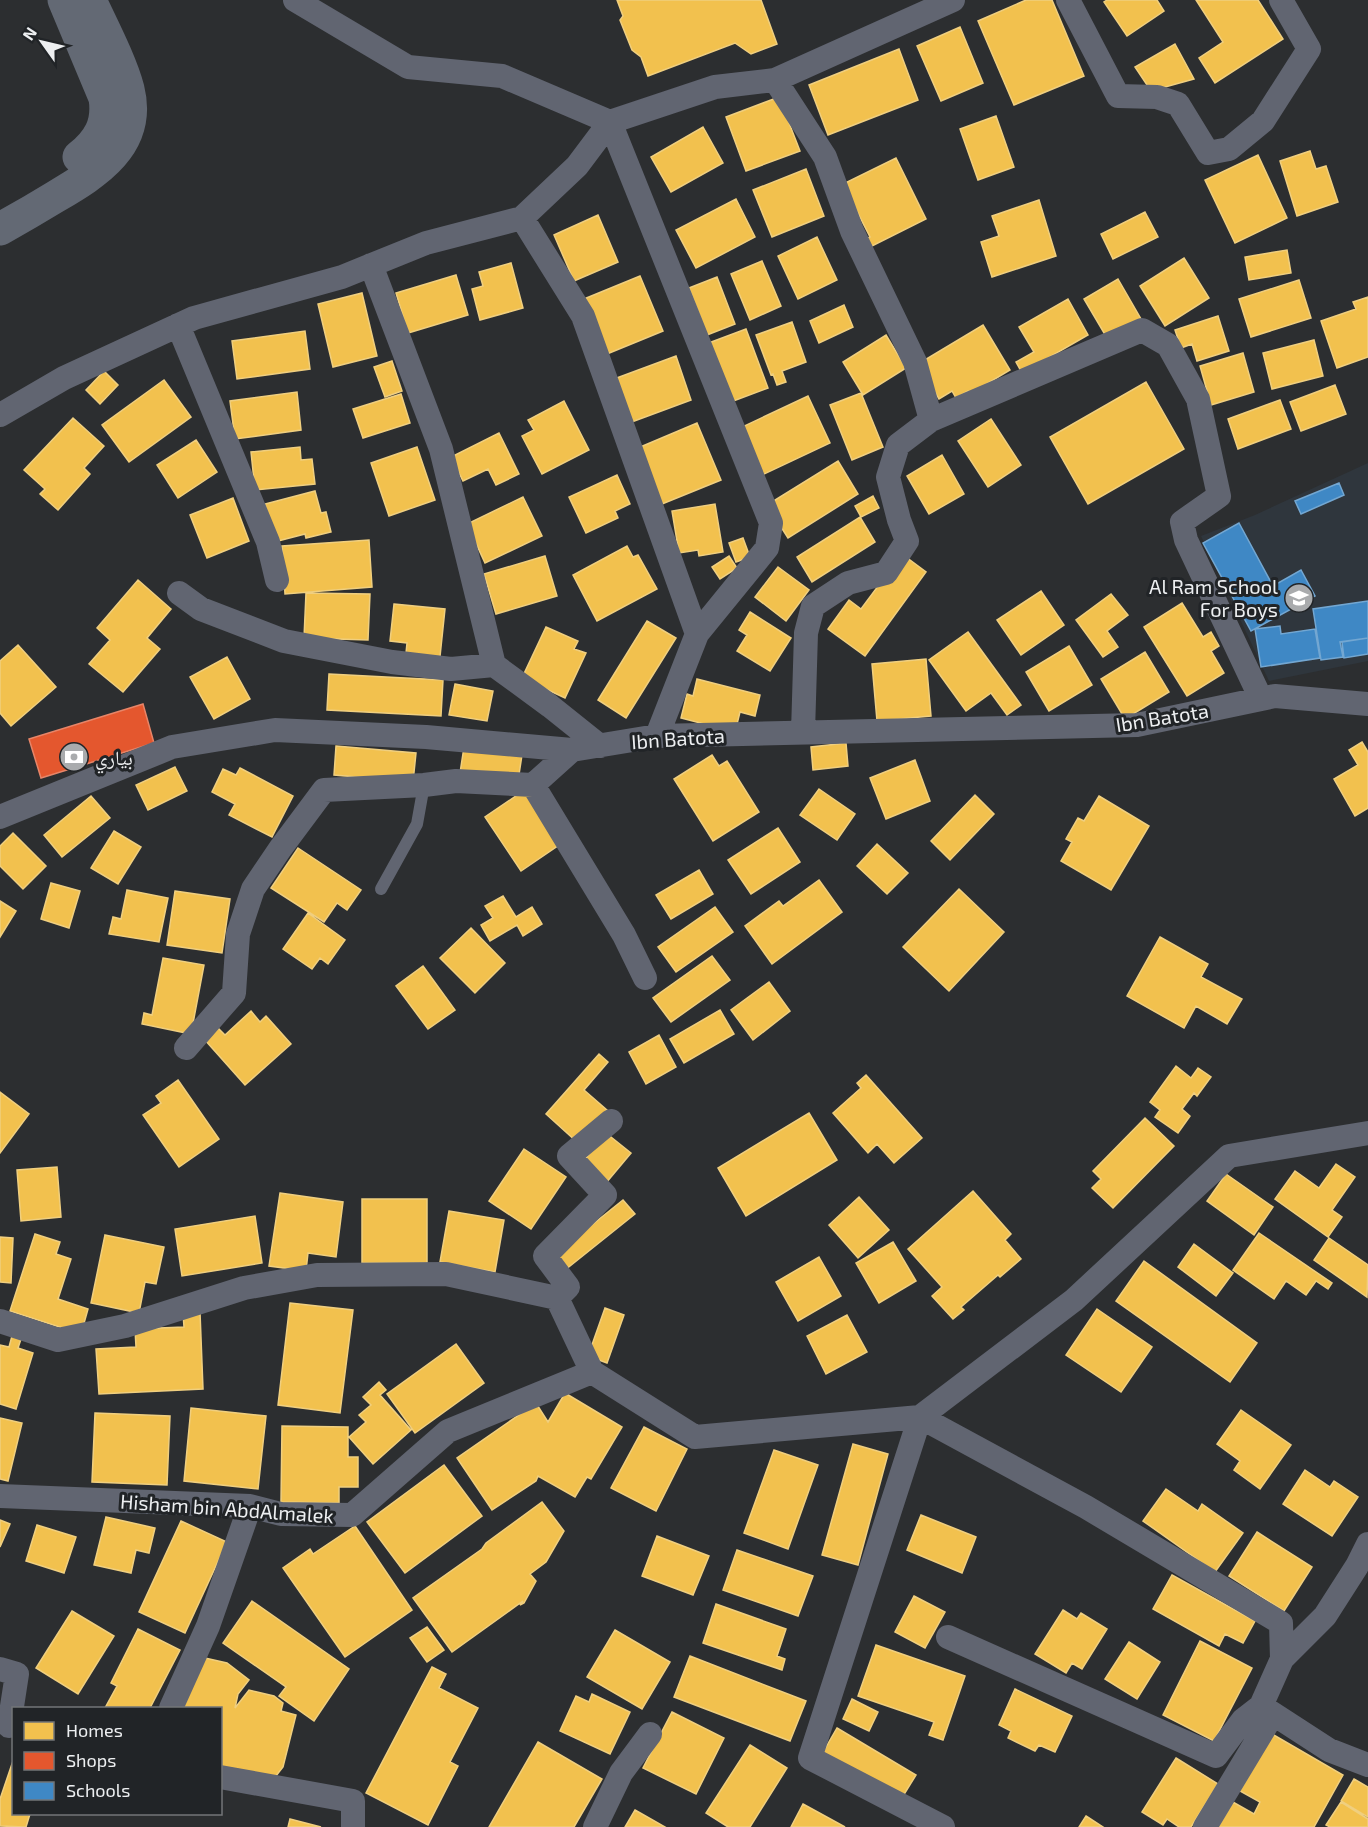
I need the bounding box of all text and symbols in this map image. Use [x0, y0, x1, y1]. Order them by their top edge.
north arrow [12, 12, 72, 72]
text: N [18, 23, 40, 43]
place label: Al Ram School For Boys [1149, 574, 1278, 621]
school or university icon: Al Ram School For Boys [1283, 582, 1315, 614]
street label: Ibn Batota [1114, 698, 1210, 736]
street label: Ibn Batota [630, 723, 726, 753]
bank icon: بياري [58, 741, 90, 773]
place label: بياري [95, 745, 133, 774]
street label: Hisham bin AbdAlmalek [119, 1489, 335, 1527]
legend [12, 1707, 222, 1815]
text: Homes [66, 1719, 123, 1741]
text: Shops [66, 1749, 116, 1771]
text: Schools [66, 1779, 130, 1801]

